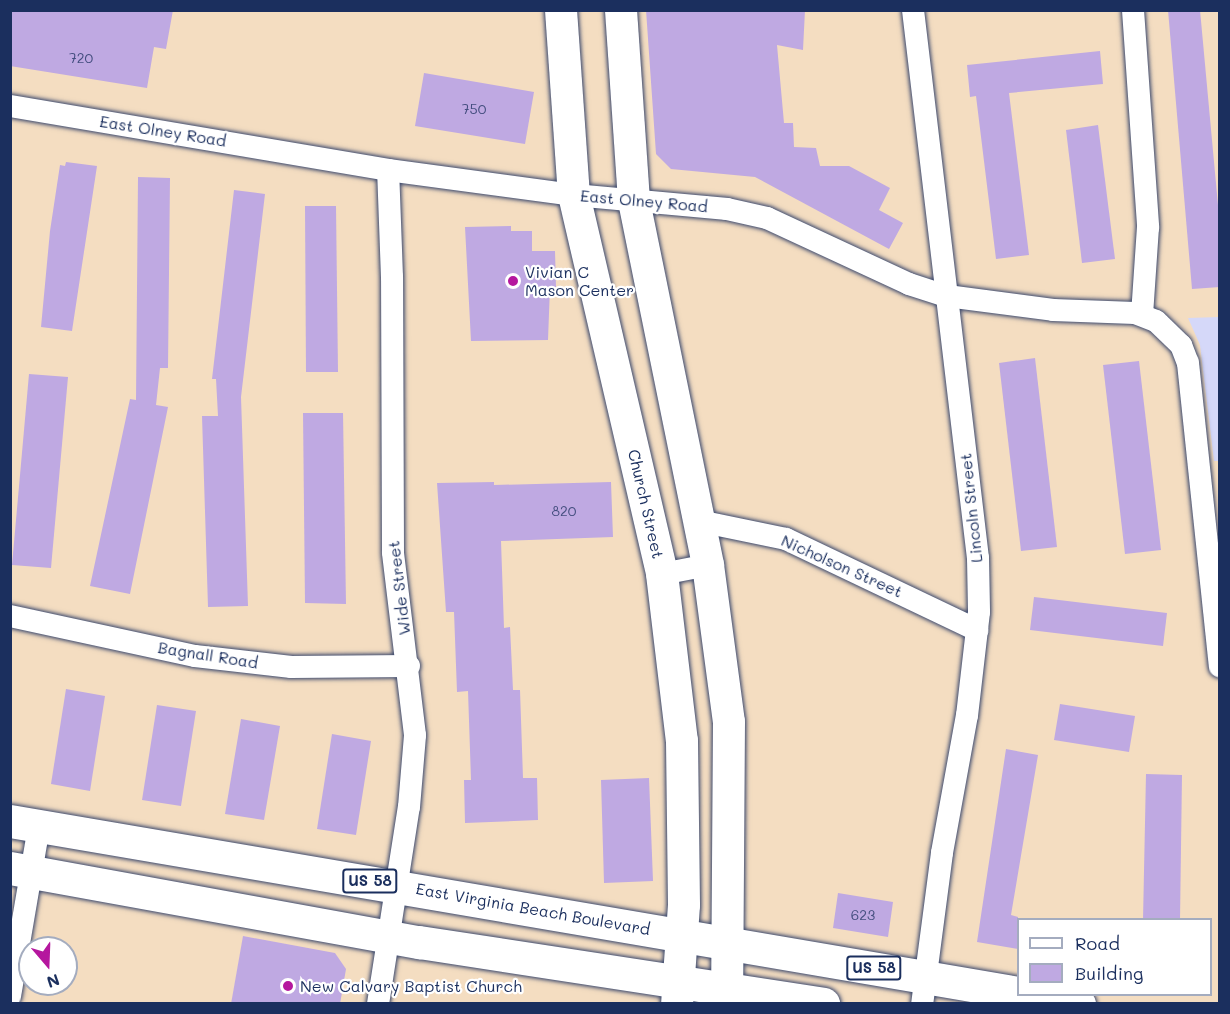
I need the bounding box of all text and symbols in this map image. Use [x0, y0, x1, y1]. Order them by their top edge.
house number: 720 [69, 50, 93, 66]
house number: 750 [462, 101, 486, 117]
street label: East Olney Road [98, 112, 228, 150]
street label: East Olney Road [579, 186, 709, 216]
place label: Vivian C Mason Center [525, 262, 634, 300]
marker: Vivian C Mason Center [506, 274, 520, 288]
street label: Church Street [624, 447, 668, 561]
street label: Lincoln Street [956, 452, 986, 564]
house number: 820 [552, 503, 576, 519]
street label: Nicholson Street [778, 531, 906, 601]
street label: Wide Street [384, 540, 414, 636]
street label: Bagnall Road [157, 638, 259, 672]
road number: US 58 [342, 869, 398, 893]
street label: East Virginia Beach Boulevard [414, 879, 652, 939]
house number: 623 [851, 907, 875, 923]
legend [1017, 918, 1212, 996]
text: Road [1075, 931, 1120, 955]
north arrow [18, 936, 78, 996]
road number: US 58 [846, 956, 902, 980]
text: Building [1075, 961, 1143, 985]
text: N [44, 970, 63, 994]
place label: New Calvary Baptist Church [300, 976, 522, 996]
marker: New Calvary Baptist Church [281, 979, 295, 993]

